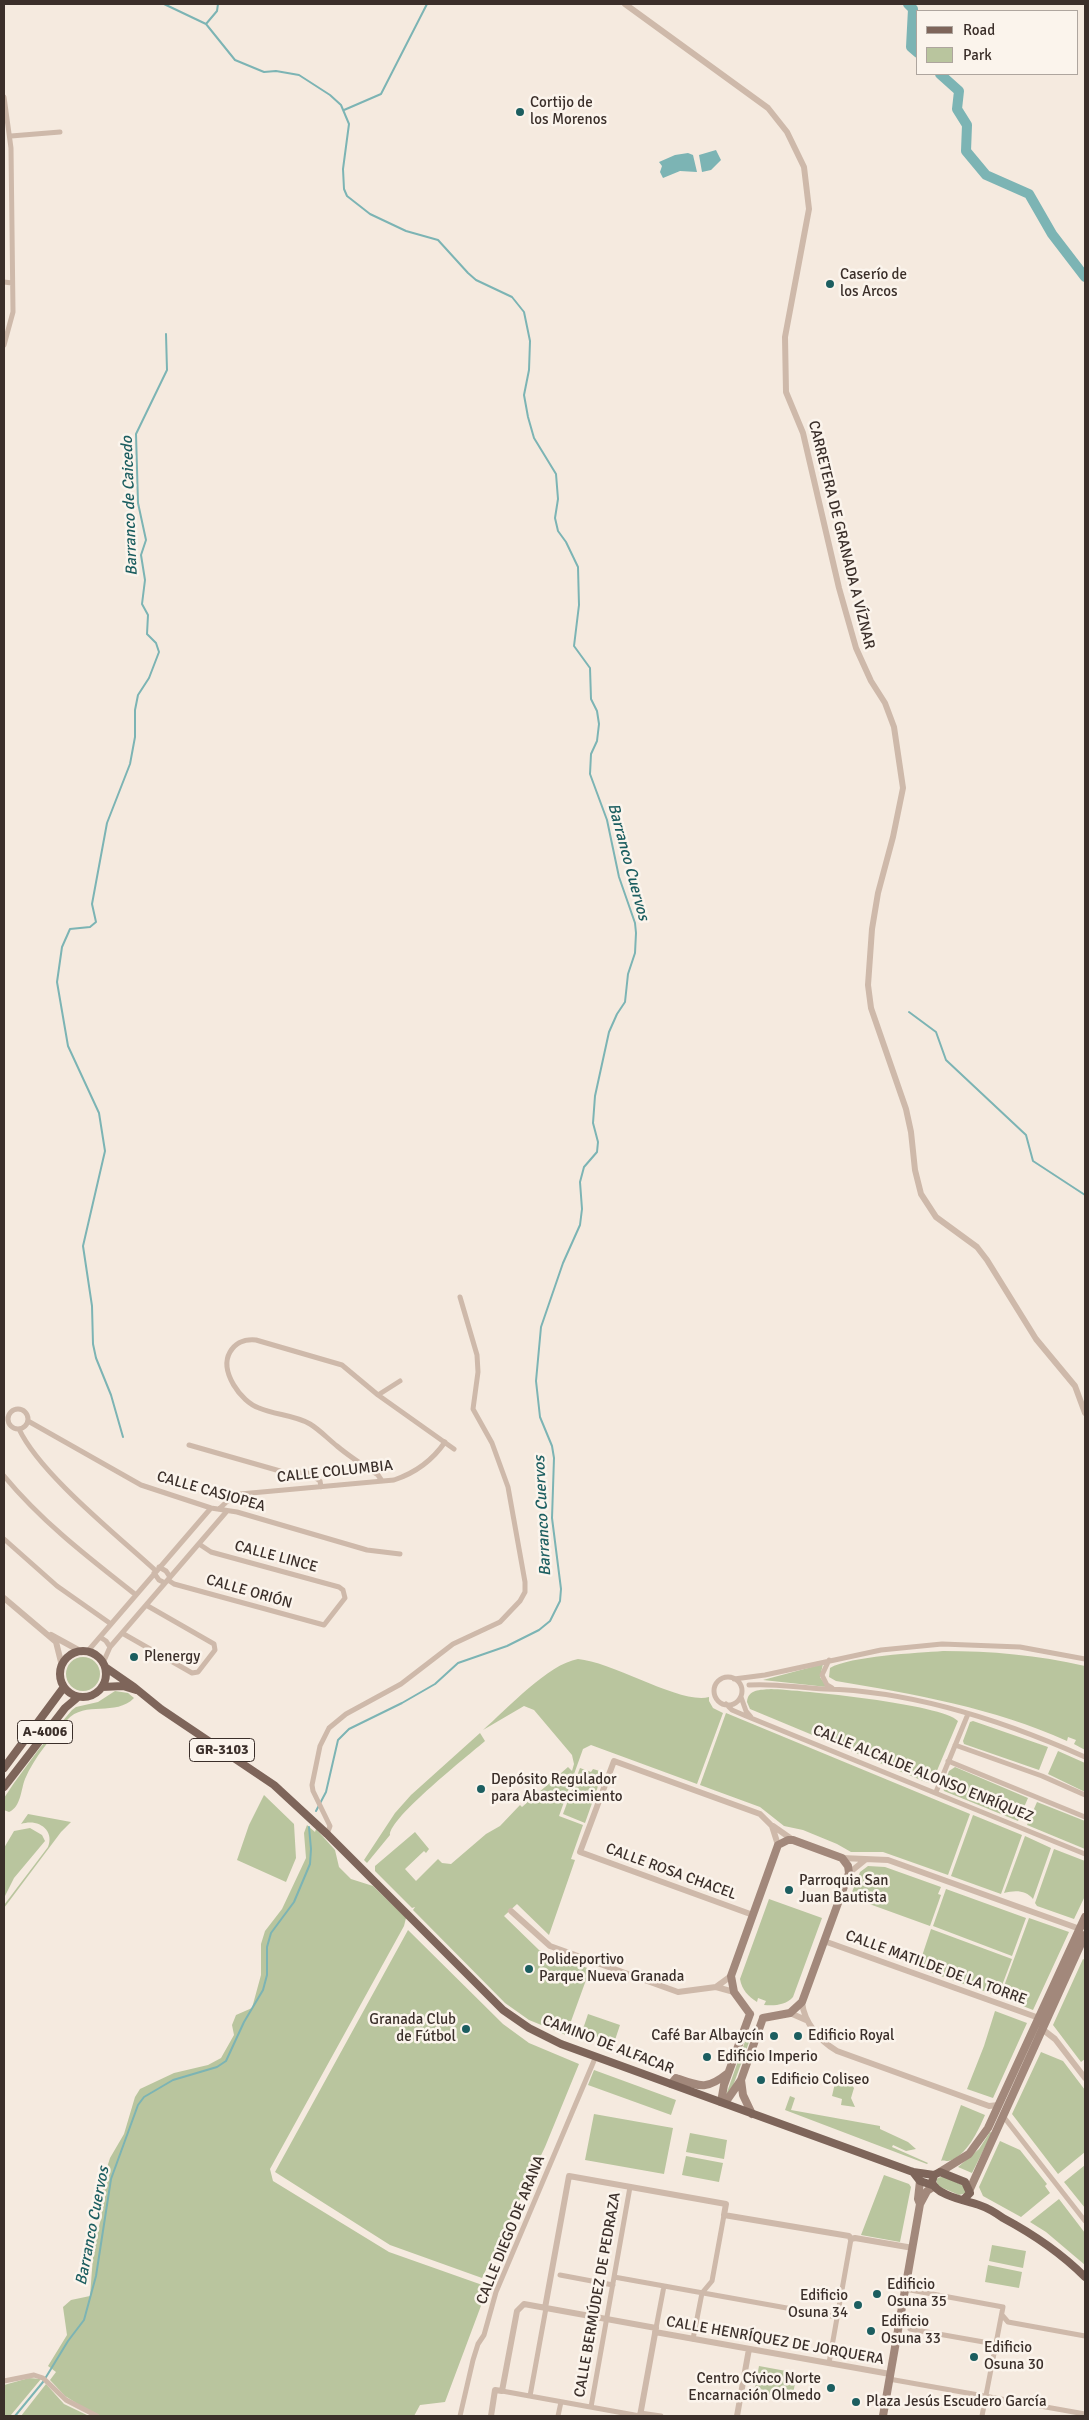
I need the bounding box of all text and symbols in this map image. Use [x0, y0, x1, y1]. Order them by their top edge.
legend [916, 10, 1079, 75]
text: Road [963, 21, 995, 39]
text: Park [963, 46, 992, 64]
place label: Cortijo de los Morenos [530, 94, 607, 129]
marker: Cortijo de los Morenos [514, 106, 526, 118]
place label: Caserío de los Arcos [840, 266, 907, 301]
marker: Caserío de los Arcos [824, 278, 836, 290]
street label: CARRETERA DE GRANADA A VÍZNAR [804, 419, 878, 651]
water label: Barranco de Caicedo [118, 436, 142, 576]
water label: Barranco Cuervos [603, 801, 653, 923]
water label: Barranco Cuervos [530, 1455, 556, 1577]
street label: CALLE COLUMBIA [276, 1457, 394, 1487]
street label: CALLE CASIOPEA [155, 1468, 267, 1516]
street label: CALLE LINCE [233, 1537, 319, 1577]
street label: CALLE ORIÓN [204, 1571, 294, 1613]
place label: Plenergy [144, 1648, 200, 1666]
marker: Plenergy [128, 1651, 140, 1663]
road number: A-4006 [18, 1720, 72, 1744]
street label: CALLE ALCALDE ALONSO ENRÍQUEZ [810, 1721, 1036, 1827]
road number: GR-3103 [190, 1738, 254, 1762]
place label: Depósito Regulador para Abastecimiento [491, 1771, 623, 1806]
marker: Depósito Regulador para Abastecimiento [475, 1783, 487, 1795]
street label: CALLE ROSA CHACEL [603, 1840, 739, 1904]
place label: Parroquia San Juan Bautista [799, 1872, 889, 1907]
marker: Parroquia San Juan Bautista [783, 1884, 795, 1896]
street label: CALLE MATILDE DE LA TORRE [843, 1927, 1029, 2009]
place label: Polideportivo Parque Nueva Granada [539, 1951, 684, 1986]
marker: Polideportivo Parque Nueva Granada [523, 1963, 535, 1975]
place label: Granada Club de Fútbol [369, 2011, 456, 2046]
street label: CAMINO DE ALFACAR [540, 2012, 676, 2078]
marker: Granada Club de Fútbol [460, 2023, 472, 2035]
place label: Café Bar Albaycín [651, 2027, 764, 2045]
place label: Edificio Royal [808, 2027, 895, 2045]
marker: Café Bar Albaycín [768, 2030, 780, 2042]
marker: Edificio Royal [792, 2030, 804, 2042]
place label: Edificio Imperio [717, 2048, 818, 2066]
marker: Edificio Imperio [701, 2051, 713, 2063]
place label: Edificio Coliseo [771, 2071, 869, 2089]
marker: Edificio Coliseo [755, 2074, 767, 2086]
street label: CALLE DIEGO DE ARANA [473, 2153, 549, 2307]
water label: Barranco Cuervos [72, 2165, 114, 2287]
street label: CALLE BERMÚDEZ DE PEDRAZA [571, 2191, 625, 2399]
place label: Edificio Osuna 35 [887, 2276, 947, 2311]
place label: Edificio Osuna 34 [788, 2287, 848, 2322]
marker: Edificio Osuna 35 [871, 2288, 883, 2300]
marker: Edificio Osuna 34 [852, 2299, 864, 2311]
street label: CALLE HENRÍQUEZ DE JORQUERA [665, 2313, 885, 2369]
place label: Edificio Osuna 33 [881, 2313, 941, 2348]
marker: Edificio Osuna 33 [865, 2325, 877, 2337]
place label: Edificio Osuna 30 [984, 2339, 1044, 2374]
marker: Edificio Osuna 30 [968, 2351, 980, 2363]
place label: Centro Cívico Norte Encarnación Olmedo [688, 2370, 821, 2405]
marker: Centro Cívico Norte Encarnación Olmedo [825, 2382, 837, 2394]
place label: Plaza Jesús Escudero García [866, 2393, 1047, 2411]
marker: Plaza Jesús Escudero García [850, 2396, 862, 2408]

